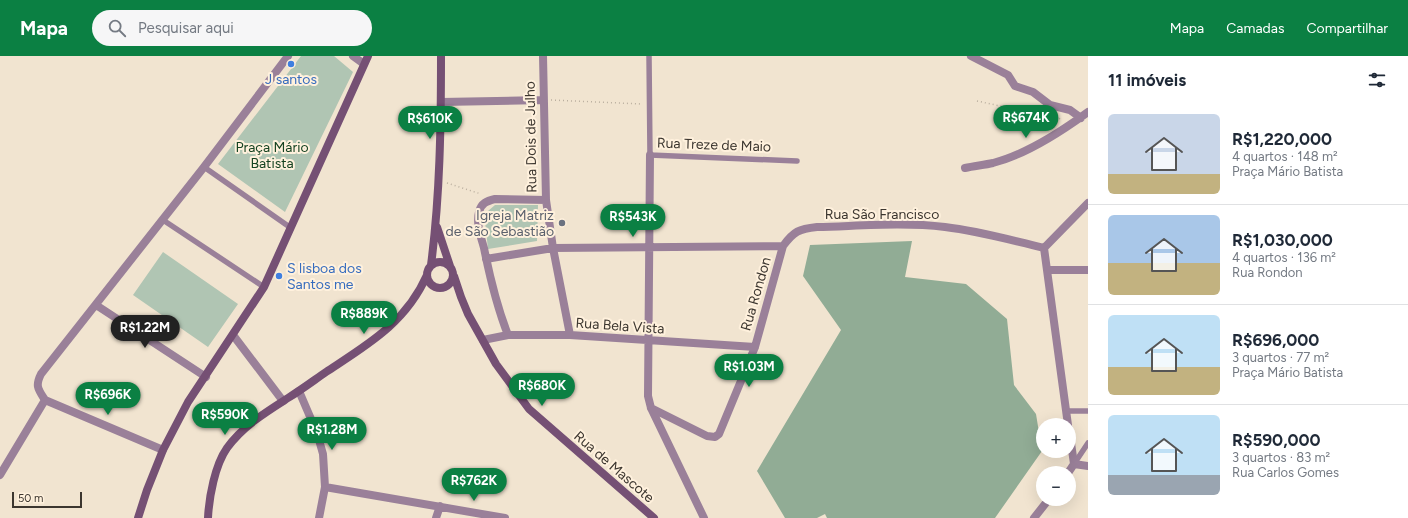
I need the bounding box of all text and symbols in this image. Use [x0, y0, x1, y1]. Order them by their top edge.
search box [92, 10, 372, 46]
text: Mapa [20, 17, 68, 40]
icon: search [106, 17, 128, 39]
text: Pesquisar aqui [138, 19, 234, 37]
text: Mapa [1170, 20, 1204, 37]
text: Camadas [1226, 20, 1284, 37]
text: Compartilhar [1306, 20, 1388, 37]
marker: J santos [286, 59, 296, 69]
icon: filters [1366, 69, 1388, 91]
text: 11 imóveis [1108, 70, 1186, 90]
place label: J santos [265, 71, 317, 88]
street label: Rua Dois de Julho [522, 81, 540, 193]
pin: R$674K [993, 105, 1059, 139]
pin: R$610K [397, 106, 463, 140]
text: R$674K [1002, 110, 1050, 125]
text: R$610K [407, 111, 453, 126]
text: R$1,220,000 [1232, 129, 1332, 149]
icon: home [1140, 130, 1188, 178]
street label: Rua Treze de Maio [657, 135, 771, 155]
park label: Praça Mário Batista [235, 139, 309, 172]
text: 4 quartos · 148 m² [1232, 149, 1338, 164]
text: Praça Mário Batista [1232, 164, 1343, 179]
pin: R$543K [600, 204, 666, 238]
street label: Rua São Francisco [825, 206, 939, 223]
place label: Igreja Matriz de São Sebastião [446, 207, 554, 240]
text: R$543K [609, 209, 657, 224]
marker: Igreja Matriz de São Sebastião [557, 218, 567, 228]
text: R$1,030,000 [1232, 230, 1333, 250]
icon: home [1140, 231, 1188, 279]
text: 4 quartos · 136 m² [1232, 250, 1336, 265]
street label: Rua Rondon [737, 255, 775, 333]
place label: S lisboa dos Santos me [287, 260, 362, 293]
text: Rua Rondon [1232, 265, 1303, 280]
marker: S lisboa dos Santos me [274, 271, 284, 281]
pin: R$889K [331, 301, 397, 335]
text: R$889K [340, 306, 388, 321]
street label: Rua Bela Vista [575, 314, 665, 338]
pin: R$1.22M [108, 315, 182, 349]
text: R$1.22M [120, 320, 170, 335]
text: R$696,000 [1232, 330, 1319, 350]
icon: home [1140, 331, 1188, 379]
text: 3 quartos · 77 m² [1232, 350, 1329, 365]
pin: R$1.03M [712, 354, 786, 388]
text: R$1.03M [723, 359, 775, 374]
text: Praça Mário Batista [1232, 365, 1343, 380]
pin: R$680K [509, 373, 575, 407]
text: R$680K [518, 378, 566, 393]
pin: R$696K [75, 382, 141, 416]
text: R$696K [85, 387, 131, 402]
pin: R$590K [192, 402, 258, 436]
text: R$590K [201, 407, 249, 422]
pin: R$1.28M [295, 417, 369, 451]
map controls [1036, 418, 1076, 506]
button: + [1036, 418, 1076, 458]
text: R$1.28M [307, 422, 357, 437]
street label: Rua de Mascote [570, 428, 658, 507]
text: R$590,000 [1232, 430, 1321, 450]
icon: home [1140, 431, 1188, 479]
text: 3 quartos · 83 m² [1232, 450, 1330, 465]
text: Rua Carlos Gomes [1232, 465, 1339, 480]
button: − [1036, 466, 1076, 506]
pin: R$762K [441, 468, 507, 502]
text: R$762K [451, 473, 497, 488]
scale bar [12, 490, 82, 509]
text: 50 m [18, 492, 43, 505]

